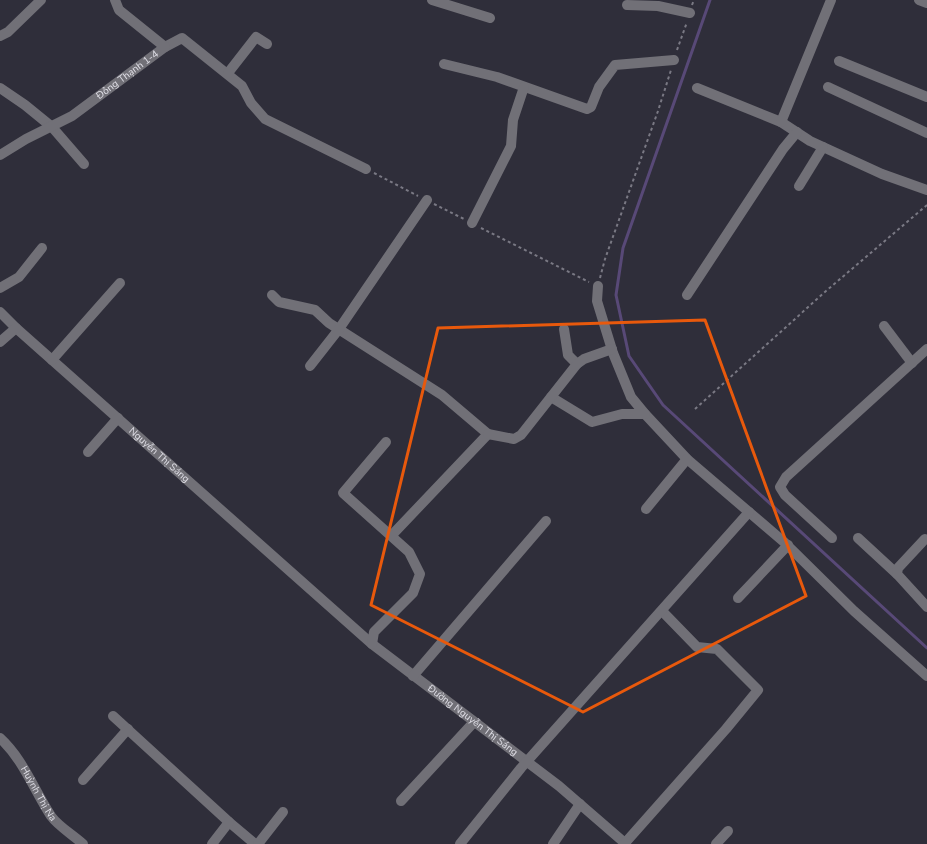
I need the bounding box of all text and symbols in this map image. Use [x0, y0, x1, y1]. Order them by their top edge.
street label: Đông Thạnh 1-4 [93, 47, 161, 103]
street label: Nguyễn Thị Sáng [126, 424, 193, 486]
street label: Đường Nguyễn Thị Sáng [424, 681, 521, 759]
street label: Huỳnh Thị Na [17, 763, 60, 824]

